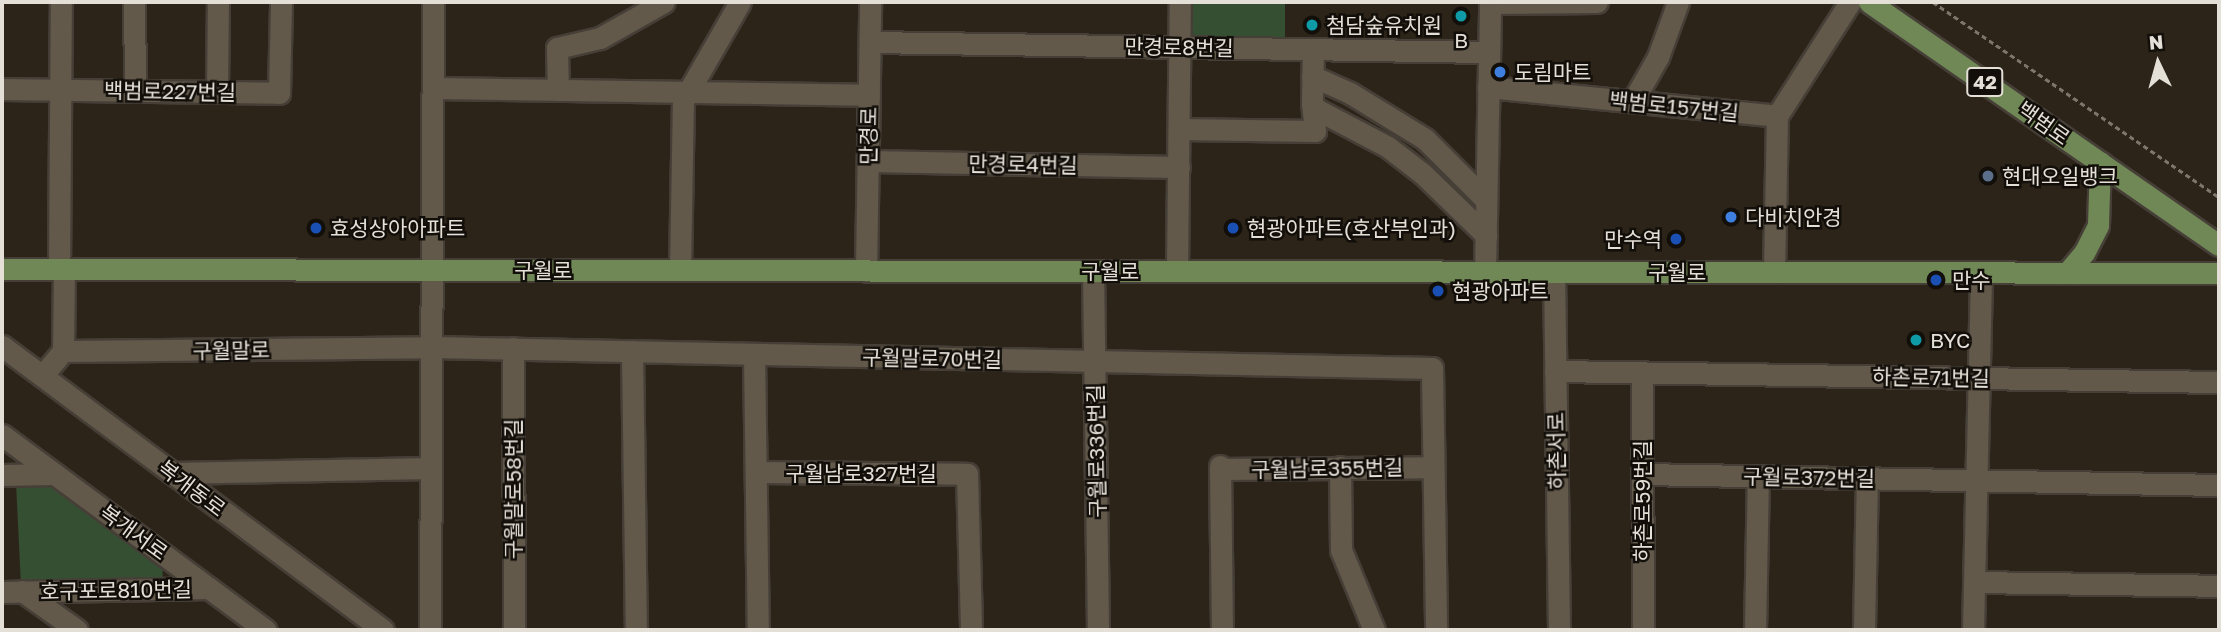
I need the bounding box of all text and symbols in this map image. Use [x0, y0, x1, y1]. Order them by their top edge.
marker: B [1453, 8, 1469, 24]
place label: 첨담숲유치원 [1326, 12, 1442, 38]
marker: 첨담숲유치원 [1304, 17, 1320, 33]
place label: B [1454, 27, 1468, 53]
north arrow [2123, 28, 2193, 98]
text: N [2148, 29, 2164, 54]
street label: 만경로8번길 [1124, 33, 1234, 61]
place label: 도림마트 [1514, 59, 1591, 85]
marker: 도림마트 [1492, 64, 1508, 80]
road number: 42 [1966, 66, 2004, 97]
street label: 백범로227번길 [104, 77, 236, 105]
street label: 백범로157번길 [1608, 87, 1740, 125]
street label: 백범로 [2013, 96, 2075, 150]
street label: 만경로 [855, 107, 881, 165]
street label: 만경로4번길 [968, 150, 1078, 178]
place label: 현대오일뱅크 [2002, 163, 2118, 189]
marker: 현대오일뱅크 [1980, 168, 1996, 184]
place label: 다비치안경 [1745, 204, 1842, 230]
marker: 다비치안경 [1723, 209, 1739, 225]
place label: 효성상아아파트 [330, 215, 465, 241]
place label: 현광아파트(호산부인과) [1247, 215, 1456, 241]
marker: 효성상아아파트 [308, 220, 324, 236]
marker: 현광아파트(호산부인과) [1225, 220, 1241, 236]
place label: 만수역 [1604, 226, 1662, 252]
marker: 만수역 [1668, 231, 1684, 247]
street label: 구월로 [514, 257, 572, 283]
street label: 구월로 [1081, 258, 1139, 284]
street label: 구월로 [1648, 259, 1706, 285]
place label: 만수 [1952, 267, 1991, 293]
marker: 만수 [1926, 270, 1946, 290]
place label: 현광아파트 [1452, 278, 1549, 304]
marker: 현광아파트 [1430, 283, 1446, 299]
place label: BYC [1930, 327, 1970, 353]
marker: BYC [1908, 332, 1924, 348]
street label: 구월말로 [192, 337, 270, 363]
street label: 구월말로70번길 [862, 344, 1002, 372]
street label: 하촌로71번길 [1872, 363, 1990, 391]
street label: 구월로336번길 [1082, 384, 1110, 518]
street label: 하촌서로 [1543, 412, 1569, 490]
street label: 구월말로58번길 [500, 419, 526, 559]
street label: 하촌로59번길 [1629, 440, 1655, 562]
street label: 구월남로355번길 [1251, 454, 1403, 482]
street label: 복개동로 [154, 455, 230, 521]
street label: 구월남로327번길 [785, 460, 937, 486]
street label: 구월로372번길 [1743, 463, 1875, 491]
street label: 복개서로 [95, 499, 173, 565]
street label: 호구포로810번길 [40, 576, 192, 604]

